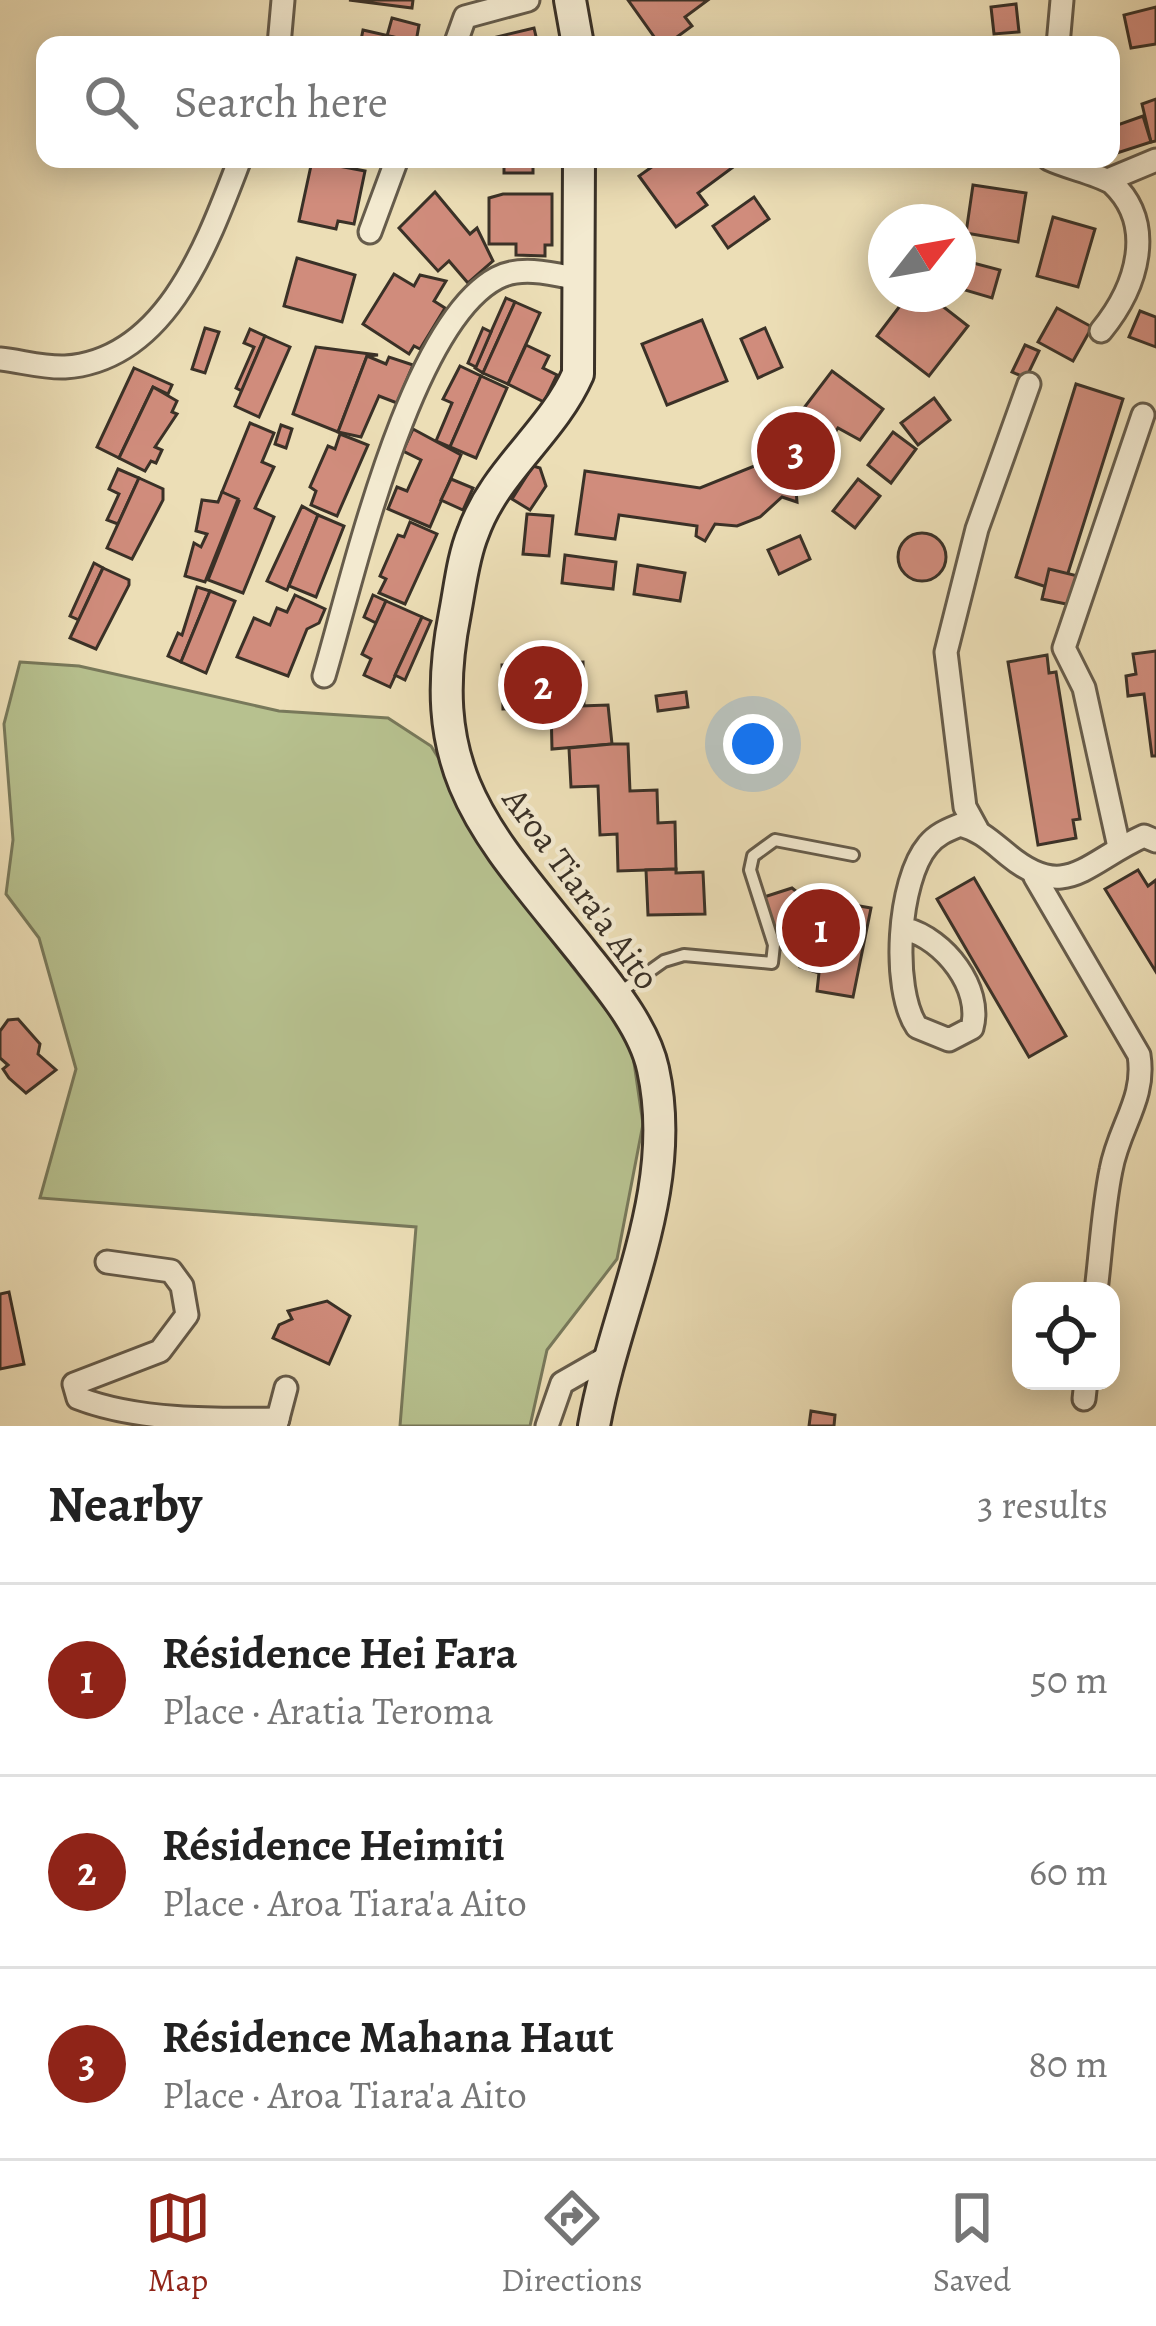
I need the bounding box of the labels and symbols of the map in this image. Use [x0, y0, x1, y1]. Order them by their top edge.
north arrow [868, 204, 976, 312]
pin: 3 [757, 406, 835, 496]
pin: 2 [504, 640, 582, 730]
your location [723, 714, 783, 774]
street label: Aroa Tiara'a Aito [491, 776, 672, 999]
pin: 1 [782, 883, 860, 973]

